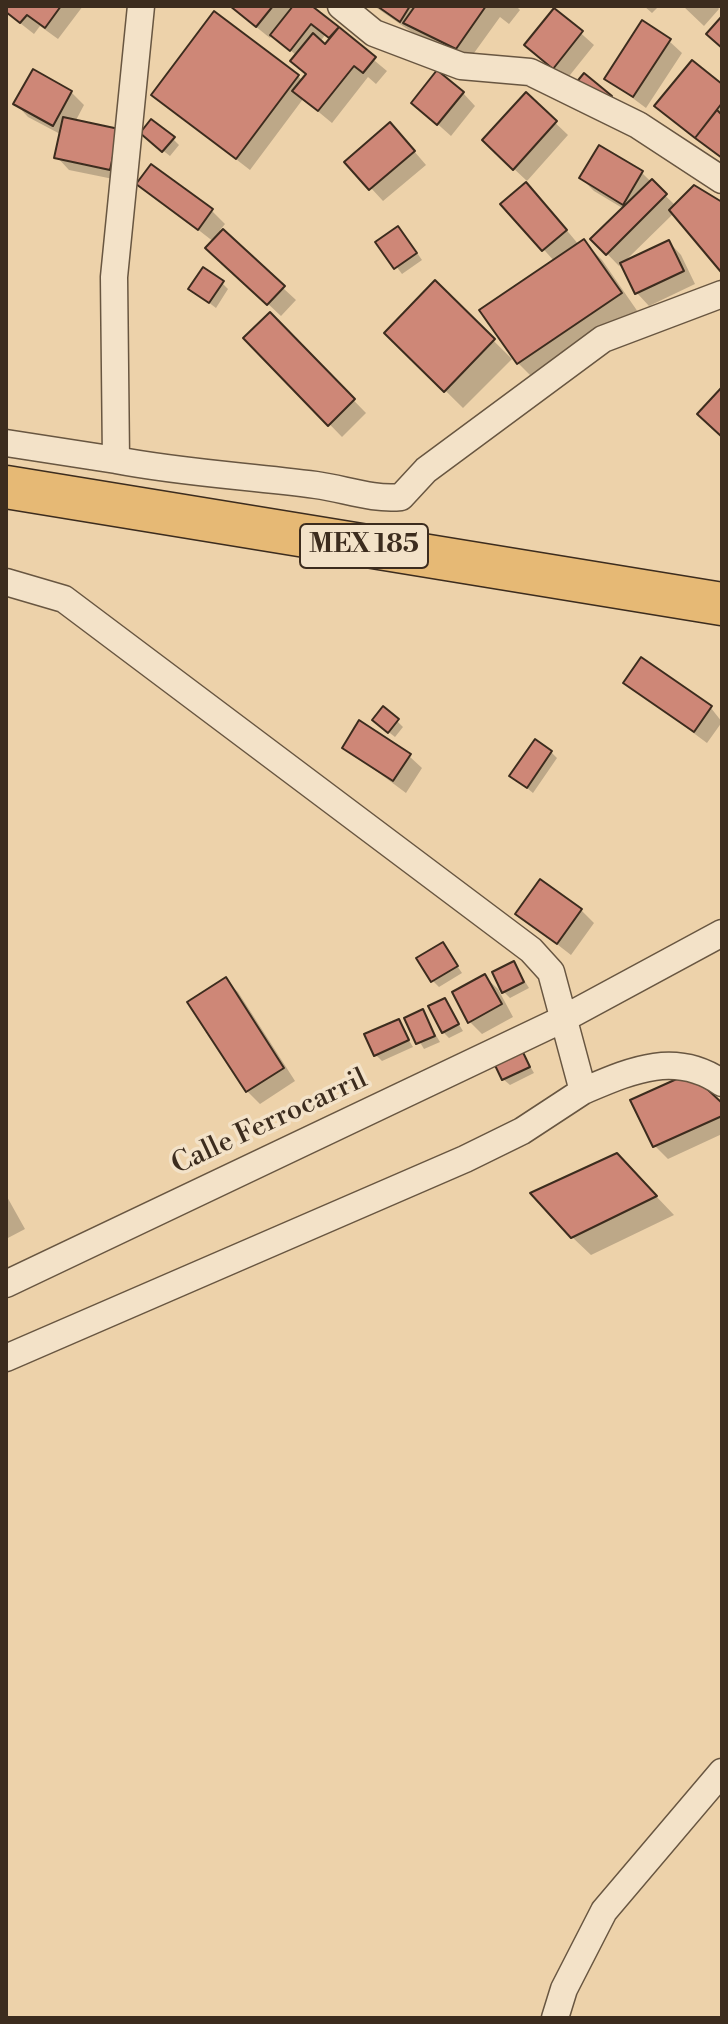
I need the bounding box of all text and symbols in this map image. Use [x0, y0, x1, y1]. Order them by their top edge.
road number: MEX 185 [300, 524, 428, 568]
street label: Calle Ferrocarril [167, 1063, 373, 1183]

